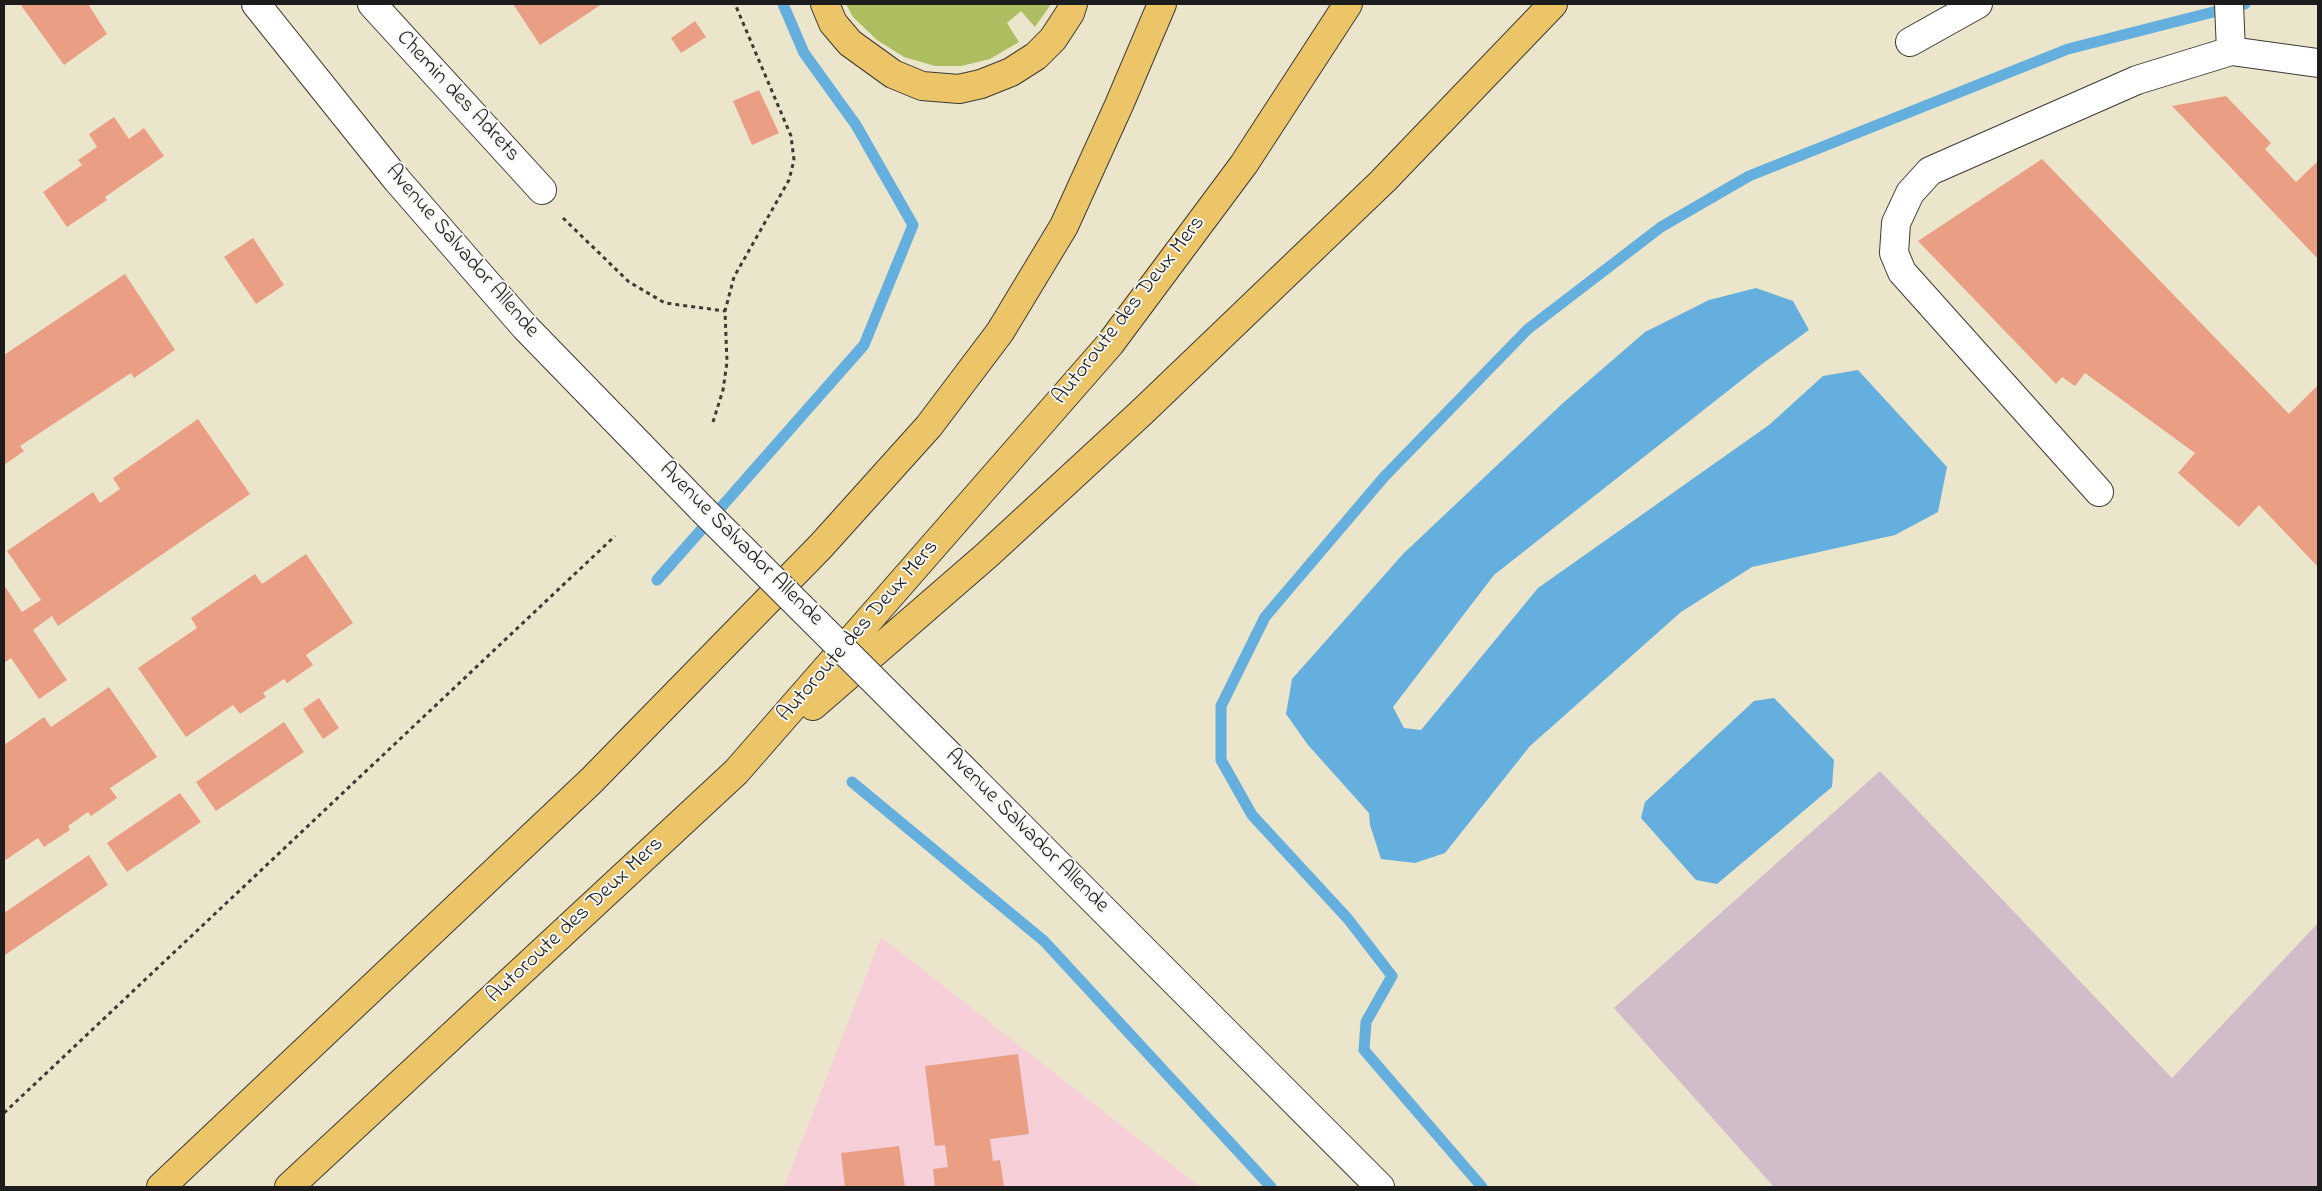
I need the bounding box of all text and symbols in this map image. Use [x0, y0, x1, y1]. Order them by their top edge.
street label: Chemin des Adrets [389, 26, 525, 168]
street label: Avenue Salvador Allende [378, 160, 544, 344]
street label: Autoroute des Deux Mers [1048, 211, 1212, 411]
street label: Avenue Salvador Allende [652, 457, 828, 633]
street label: Autoroute des Deux Mers [773, 536, 945, 728]
street label: Avenue Salvador Allende [938, 744, 1114, 920]
street label: Autoroute des Deux Mers [482, 832, 670, 1010]

